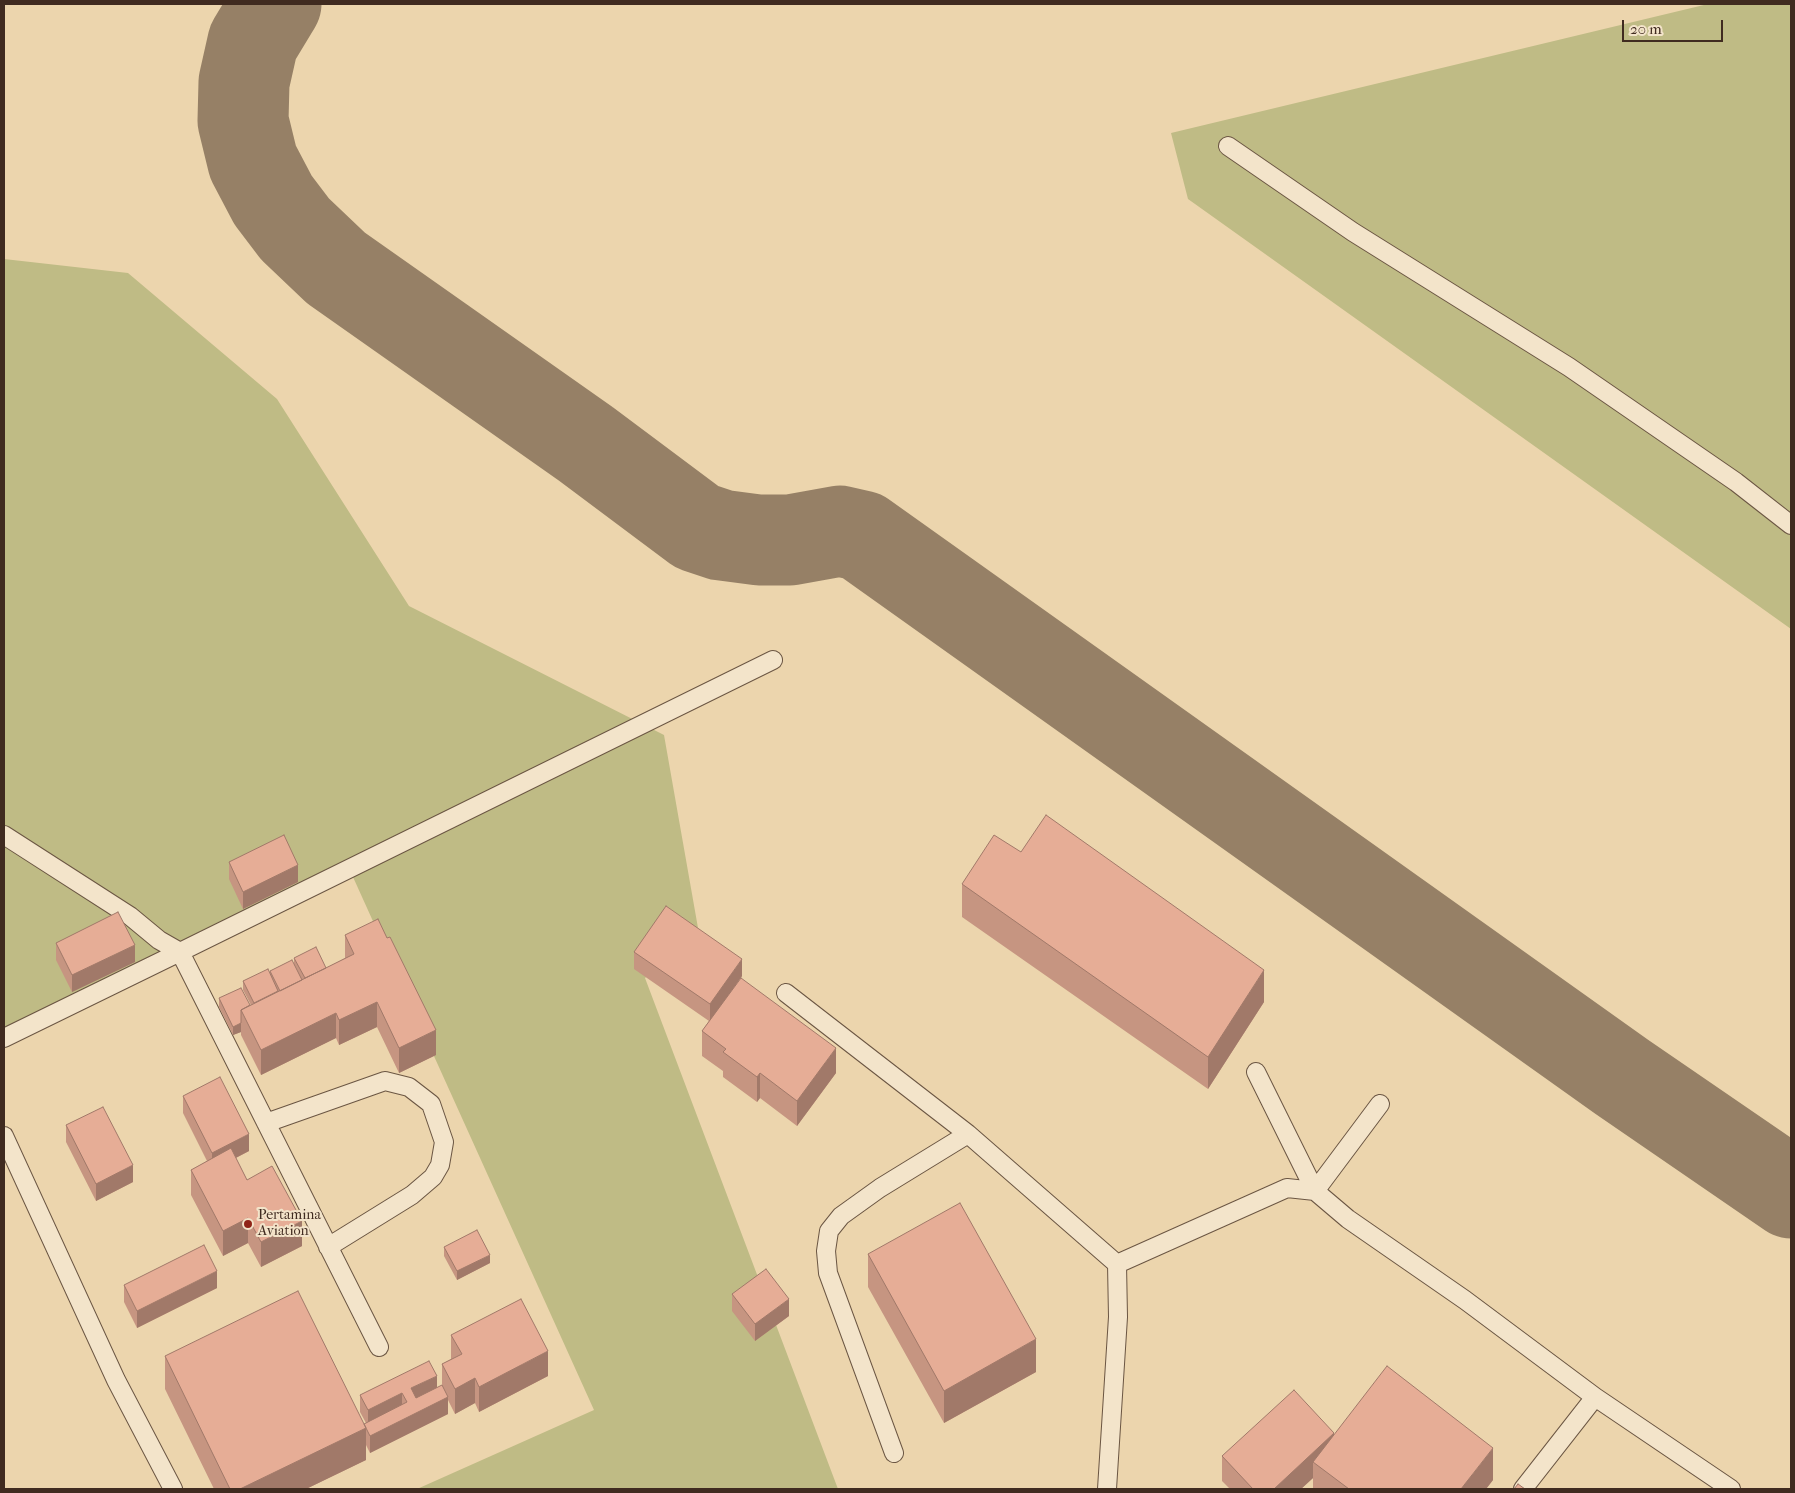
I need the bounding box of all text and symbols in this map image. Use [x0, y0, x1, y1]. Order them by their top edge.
scale bar [1625, 10, 1726, 42]
text: 20 m [1630, 20, 1662, 38]
place label: Pertamina Aviation [258, 1208, 321, 1240]
marker: Pertamina Aviation [242, 1218, 254, 1230]

